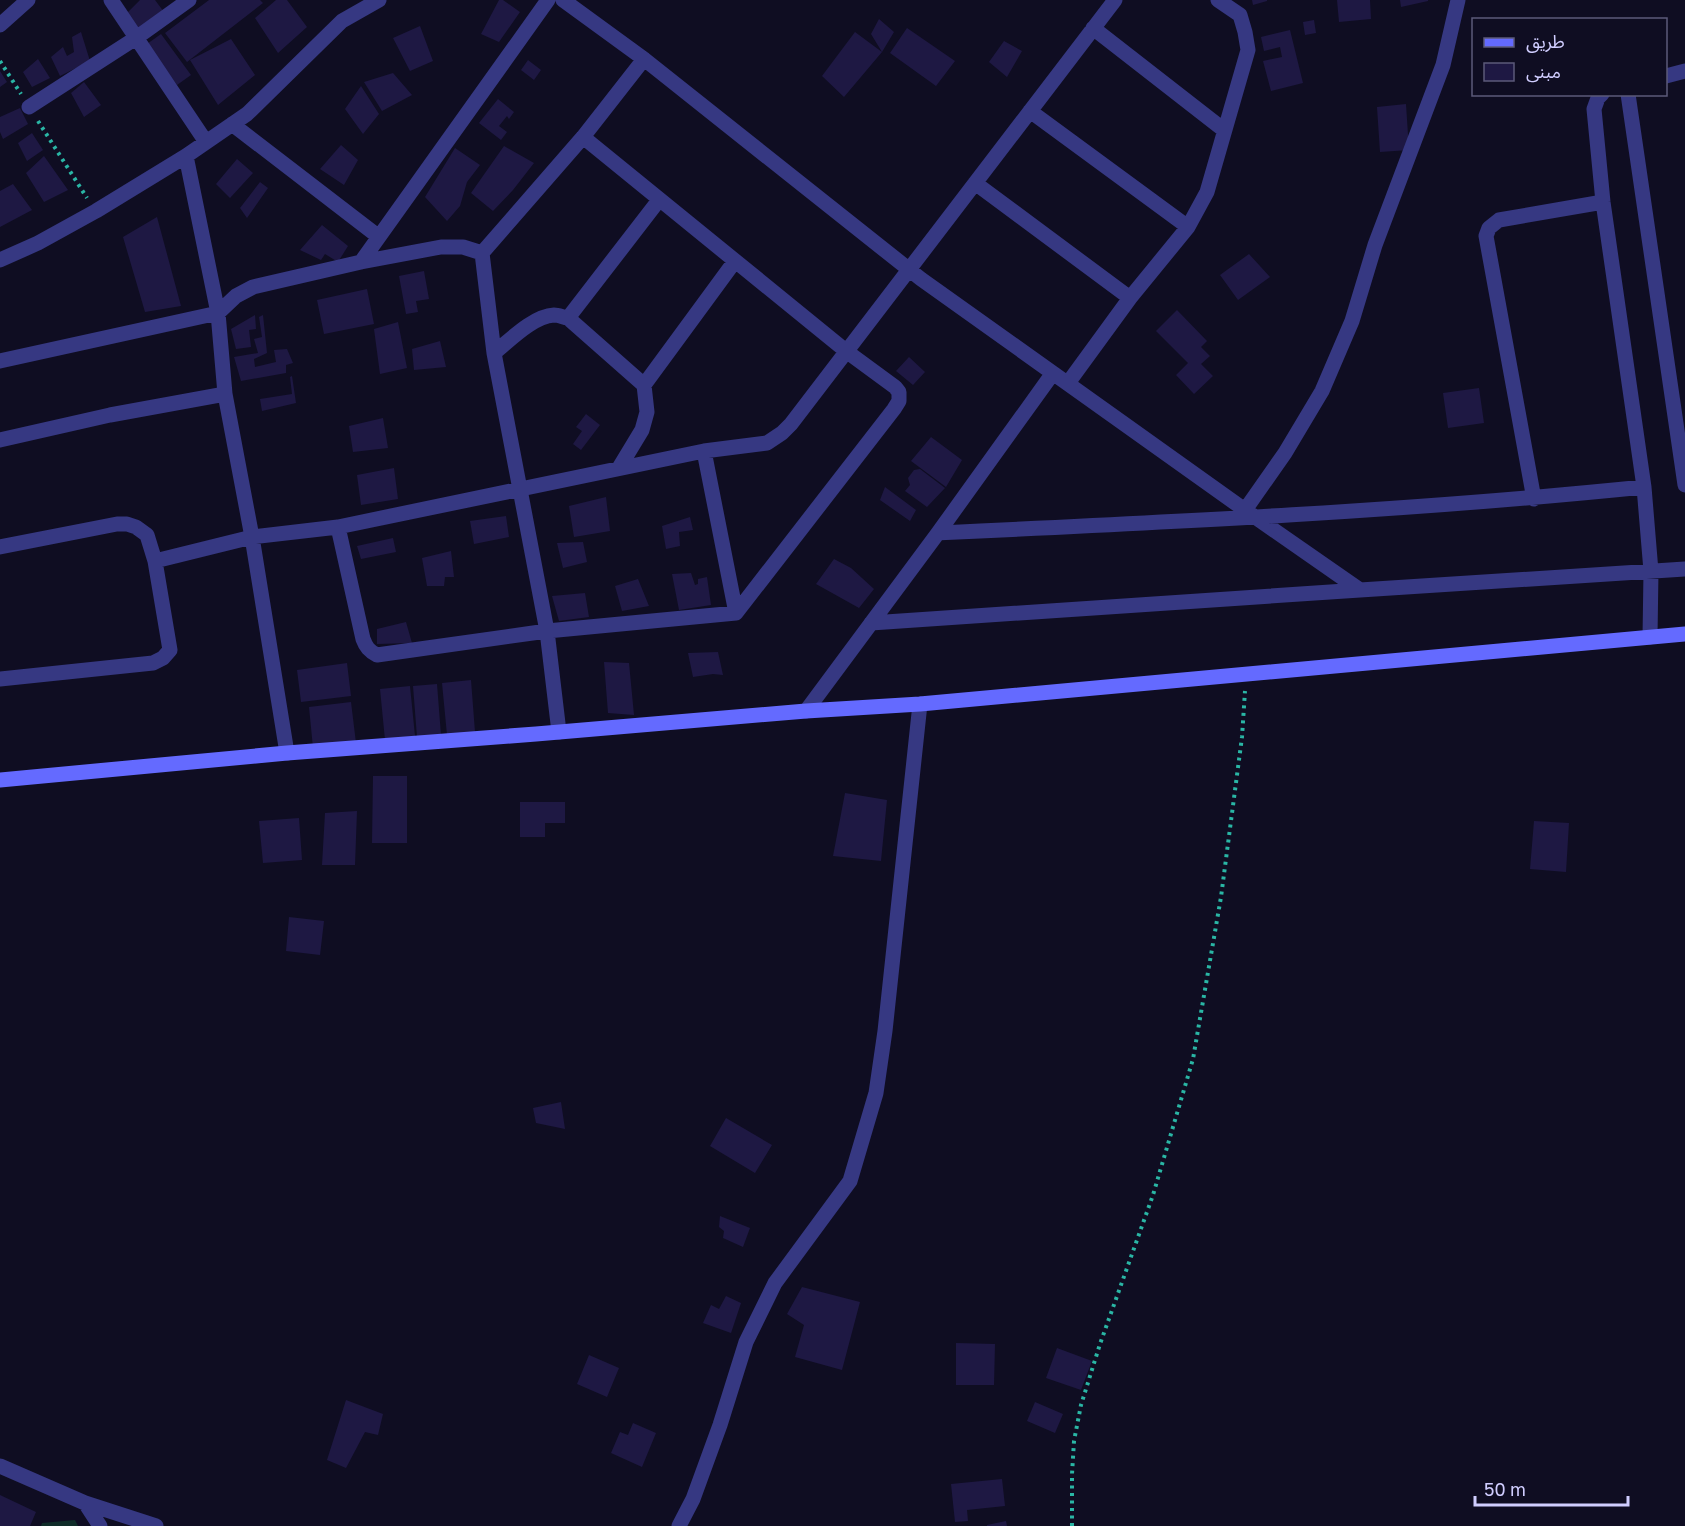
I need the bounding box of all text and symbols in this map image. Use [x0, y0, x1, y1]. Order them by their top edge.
legend [1472, 18, 1667, 96]
text: طريق [1526, 30, 1565, 53]
text: مبنى [1526, 60, 1561, 83]
scale bar [1475, 1469, 1628, 1507]
text: 50 m [1484, 1478, 1526, 1500]

